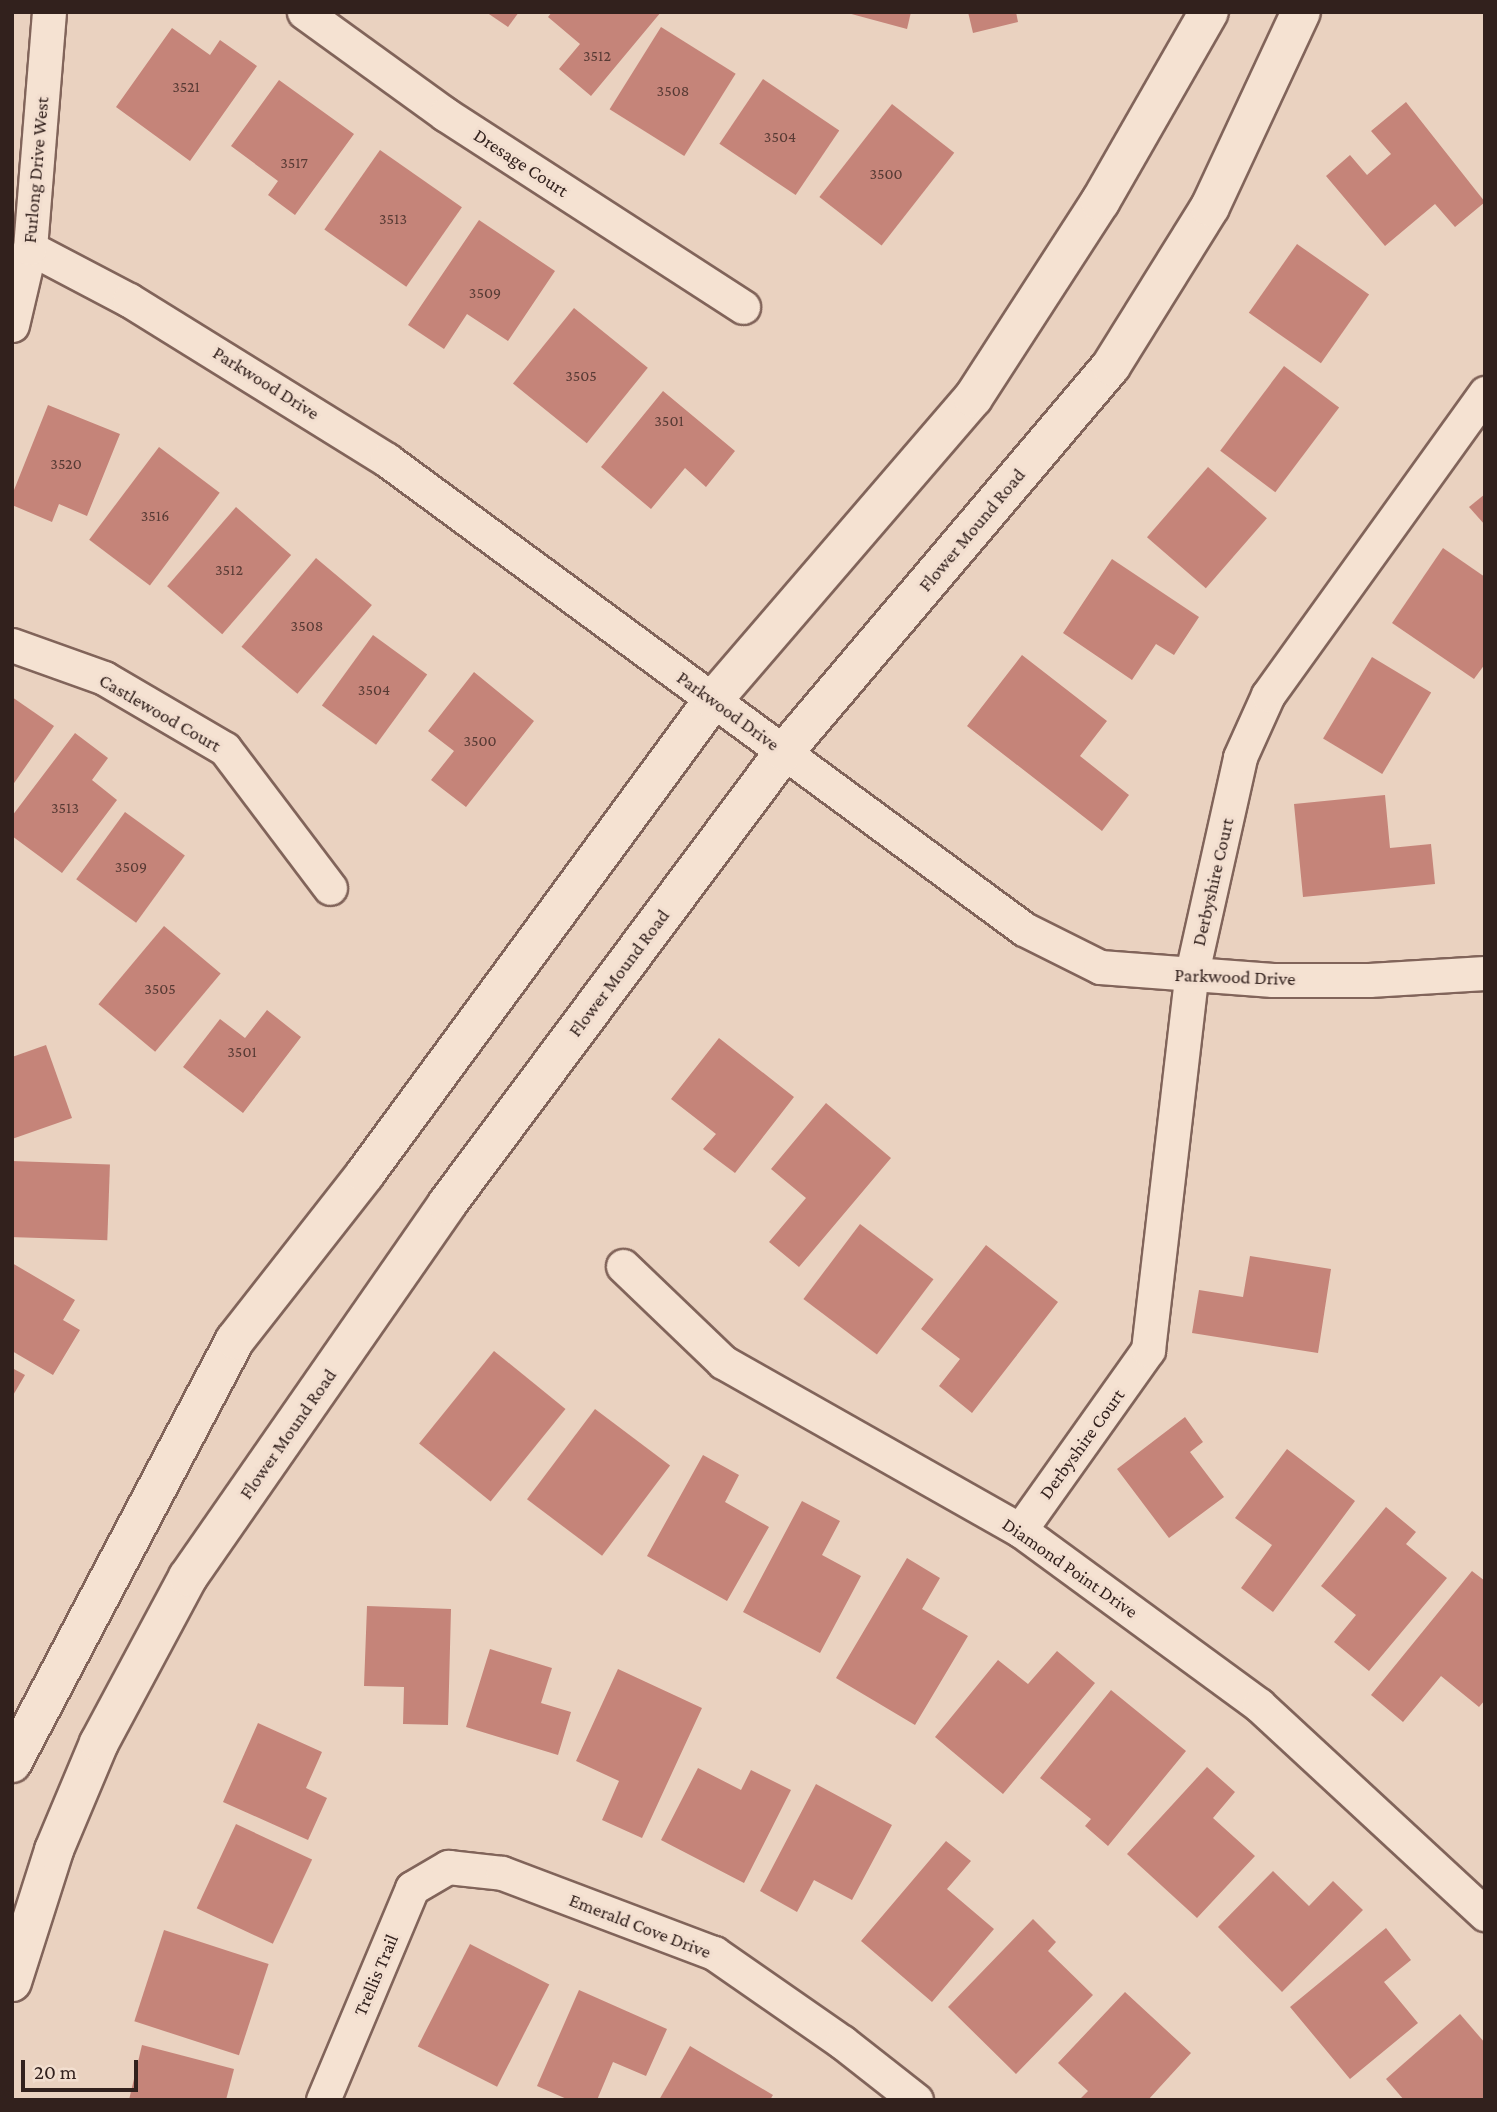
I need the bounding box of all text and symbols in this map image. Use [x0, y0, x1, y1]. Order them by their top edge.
house number: 3512 [583, 46, 611, 66]
house number: 3521 [172, 77, 200, 97]
house number: 3508 [657, 81, 689, 101]
street label: Furlong Drive West [18, 96, 54, 244]
street label: Dresage Court [469, 124, 573, 202]
house number: 3504 [764, 127, 796, 147]
house number: 3517 [280, 153, 308, 173]
house number: 3500 [869, 164, 903, 184]
house number: 3513 [379, 209, 407, 229]
house number: 3509 [469, 283, 501, 303]
street label: Parkwood Drive [209, 341, 323, 425]
house number: 3505 [565, 366, 597, 386]
house number: 3501 [654, 411, 684, 431]
house number: 3520 [50, 454, 82, 474]
street label: Flower Mound Road [914, 464, 1030, 596]
house number: 3516 [141, 506, 169, 526]
house number: 3512 [215, 560, 243, 580]
house number: 3508 [291, 616, 323, 636]
street label: Parkwood Drive [672, 666, 784, 756]
street label: Castlewood Court [95, 669, 225, 757]
house number: 3504 [358, 680, 390, 700]
house number: 3500 [463, 731, 497, 751]
house number: 3513 [51, 798, 79, 818]
street label: Derbyshire Court [1187, 816, 1239, 948]
house number: 3509 [115, 857, 147, 877]
street label: Flower Mound Road [564, 905, 674, 1041]
street label: Parkwood Drive [1174, 963, 1296, 991]
house number: 3505 [144, 979, 176, 999]
house number: 3501 [227, 1042, 257, 1062]
street label: Flower Mound Road [235, 1364, 341, 1504]
street label: Derbyshire Court [1034, 1384, 1130, 1504]
street label: Diamond Point Drive [998, 1513, 1142, 1623]
street label: Emerald Cove Drive [566, 1888, 714, 1964]
street label: Trellis Trail [349, 1931, 403, 2019]
scale bar [24, 2046, 142, 2090]
text: 20 m [34, 2060, 77, 2084]

